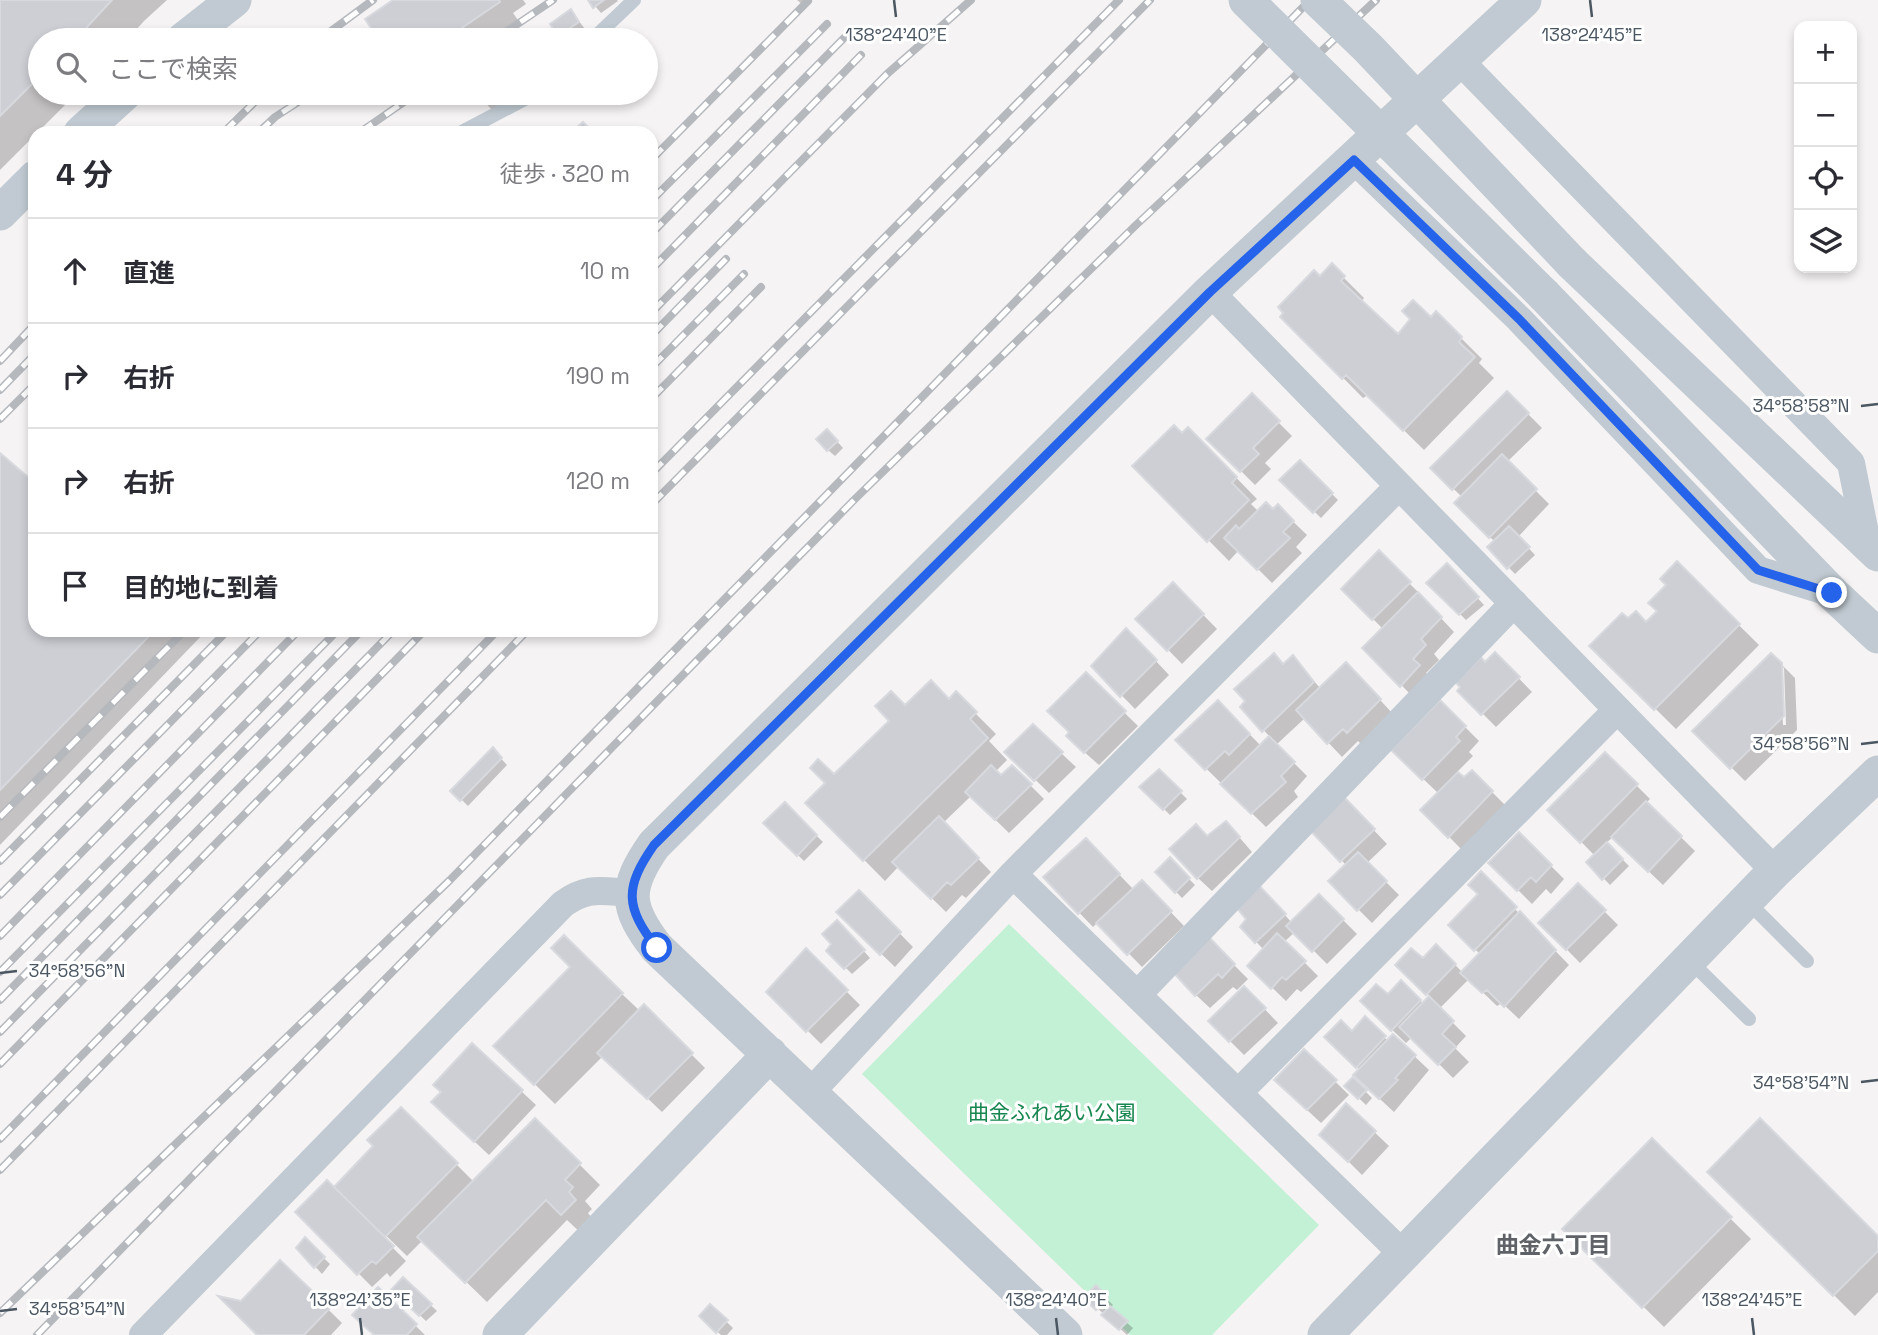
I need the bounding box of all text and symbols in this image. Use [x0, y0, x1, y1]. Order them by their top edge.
map controls [1794, 21, 1857, 273]
button: + [1794, 21, 1857, 84]
text: 138°24'40"E [845, 23, 947, 46]
text: 138°24'45"E [1542, 23, 1642, 46]
search box [28, 28, 658, 105]
icon: search [52, 48, 90, 86]
text: ここで検索 [108, 52, 238, 86]
button: − [1794, 84, 1857, 147]
button: locate [1794, 147, 1857, 210]
text: 4 分 [56, 155, 113, 194]
text: 徒歩 · 320 m [500, 159, 630, 189]
button: layers [1794, 210, 1857, 273]
icon: ahead [56, 252, 94, 290]
text: 直進 [123, 256, 175, 290]
text: 10 m [580, 256, 630, 286]
icon: right [56, 357, 94, 395]
text: 右折 [123, 361, 175, 395]
text: 190 m [566, 361, 630, 391]
text: 34°58'58"N [1752, 394, 1850, 417]
icon: right [56, 462, 94, 500]
text: 右折 [123, 466, 175, 500]
text: 120 m [566, 466, 630, 496]
icon: arrive [56, 567, 94, 605]
text: 目的地に到着 [123, 571, 279, 605]
route end [1816, 577, 1847, 608]
text: 34°58'56"N [1753, 732, 1849, 755]
route start [641, 932, 672, 963]
text: 34°58'56"N [29, 959, 125, 982]
text: 34°58'54"N [1753, 1071, 1849, 1094]
park label: 曲金ふれあい公園 [968, 1099, 1136, 1126]
district label: 曲金六丁目 [1496, 1230, 1611, 1260]
text: 138°24'35"E [309, 1288, 411, 1311]
text: 138°24'40"E [1005, 1288, 1107, 1311]
text: 138°24'45"E [1702, 1288, 1802, 1311]
text: 34°58'54"N [29, 1297, 125, 1320]

